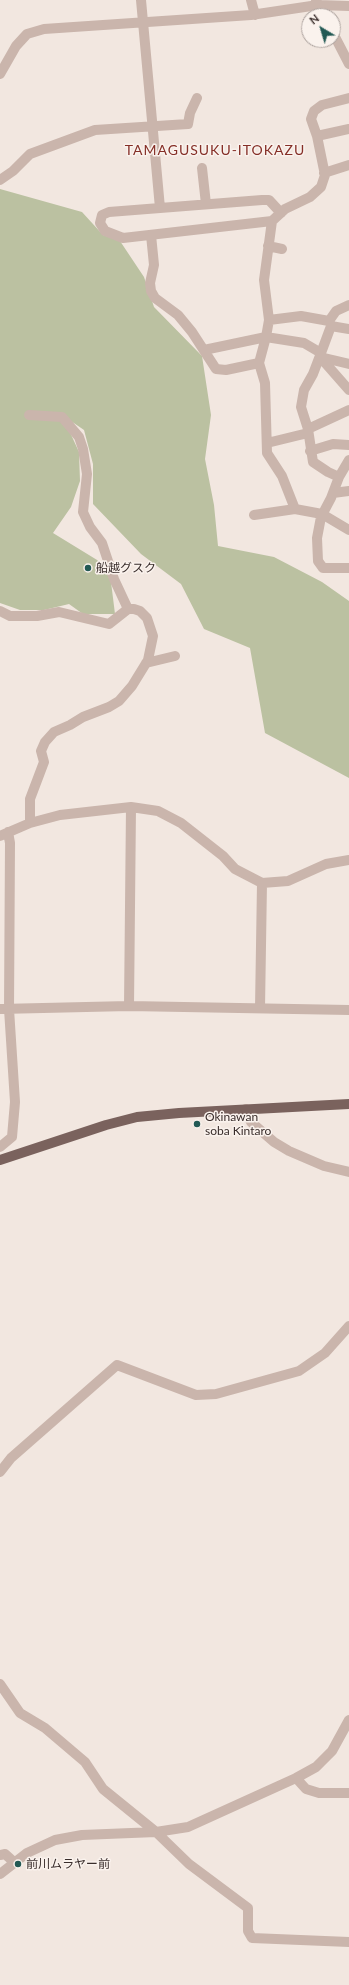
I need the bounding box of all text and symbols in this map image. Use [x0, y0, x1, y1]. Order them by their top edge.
north arrow [301, 8, 341, 48]
text: N [307, 11, 321, 27]
district label: TAMAGUSUKU-ITOKAZU [125, 142, 305, 158]
place label: 船越グスク [96, 561, 156, 575]
marker: 船越グスク [83, 563, 93, 573]
place label: Okinawan soba Kintaro [205, 1110, 271, 1138]
marker: Okinawan soba Kintaro [192, 1119, 202, 1129]
place label: 前川ムラヤー前 [26, 1857, 110, 1871]
marker: 前川ムラヤー前 [13, 1859, 23, 1869]

